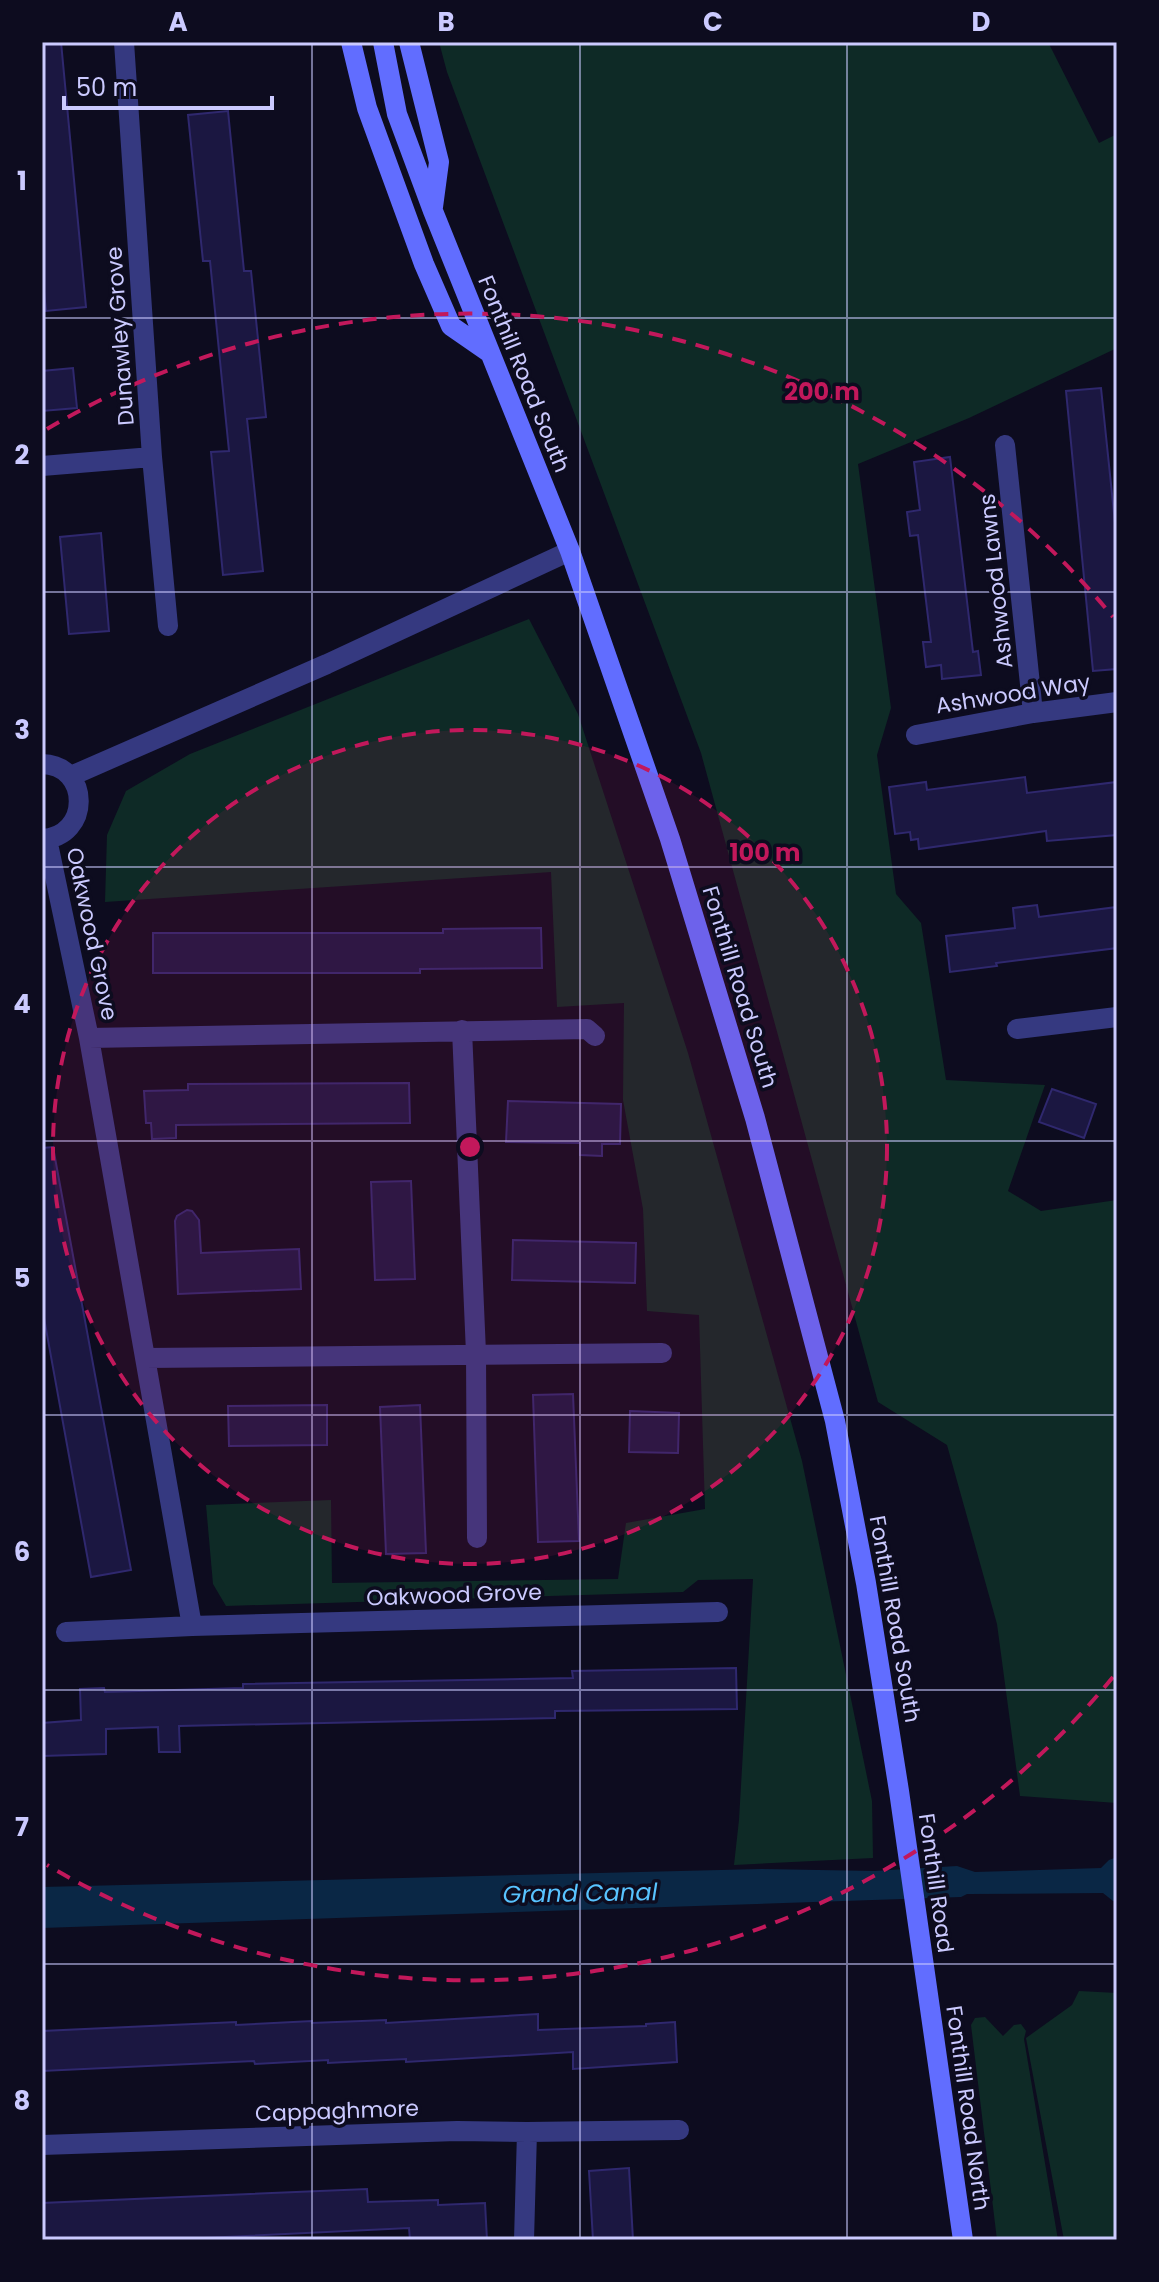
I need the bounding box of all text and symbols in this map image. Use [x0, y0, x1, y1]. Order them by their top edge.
text: A [168, 4, 188, 40]
text: B [437, 4, 455, 40]
text: C [703, 4, 723, 40]
text: D [972, 4, 991, 40]
scale bar [64, 60, 272, 110]
text: 50 m [76, 71, 137, 104]
text: 1 [17, 163, 27, 199]
street label: Dunawley Grove [98, 245, 142, 427]
street label: Fonthill Road South [470, 271, 578, 477]
text: 200 m [784, 375, 860, 408]
text: 2 [15, 437, 30, 473]
street label: Ashwood Lawns [971, 492, 1021, 670]
street label: Ashwood Way [933, 666, 1093, 722]
text: 3 [14, 712, 30, 748]
text: 100 m [730, 836, 800, 869]
street label: Oakwood Grove [59, 845, 125, 1023]
street label: Fonthill Road South [695, 882, 785, 1092]
text: 4 [13, 986, 31, 1022]
centre of rings [456, 1133, 484, 1161]
text: 5 [14, 1260, 30, 1296]
street label: Fonthill Road South [862, 1513, 928, 1725]
text: 6 [14, 1534, 30, 1570]
street label: Oakwood Grove [366, 1576, 542, 1614]
text: 7 [15, 1809, 29, 1845]
street label: Fonthill Road [911, 1811, 961, 1955]
water label: Grand Canal [502, 1875, 658, 1911]
street label: Fonthill Road North [938, 2004, 998, 2212]
text: 8 [14, 2083, 30, 2119]
street label: Cappaghmore [255, 2093, 419, 2129]

